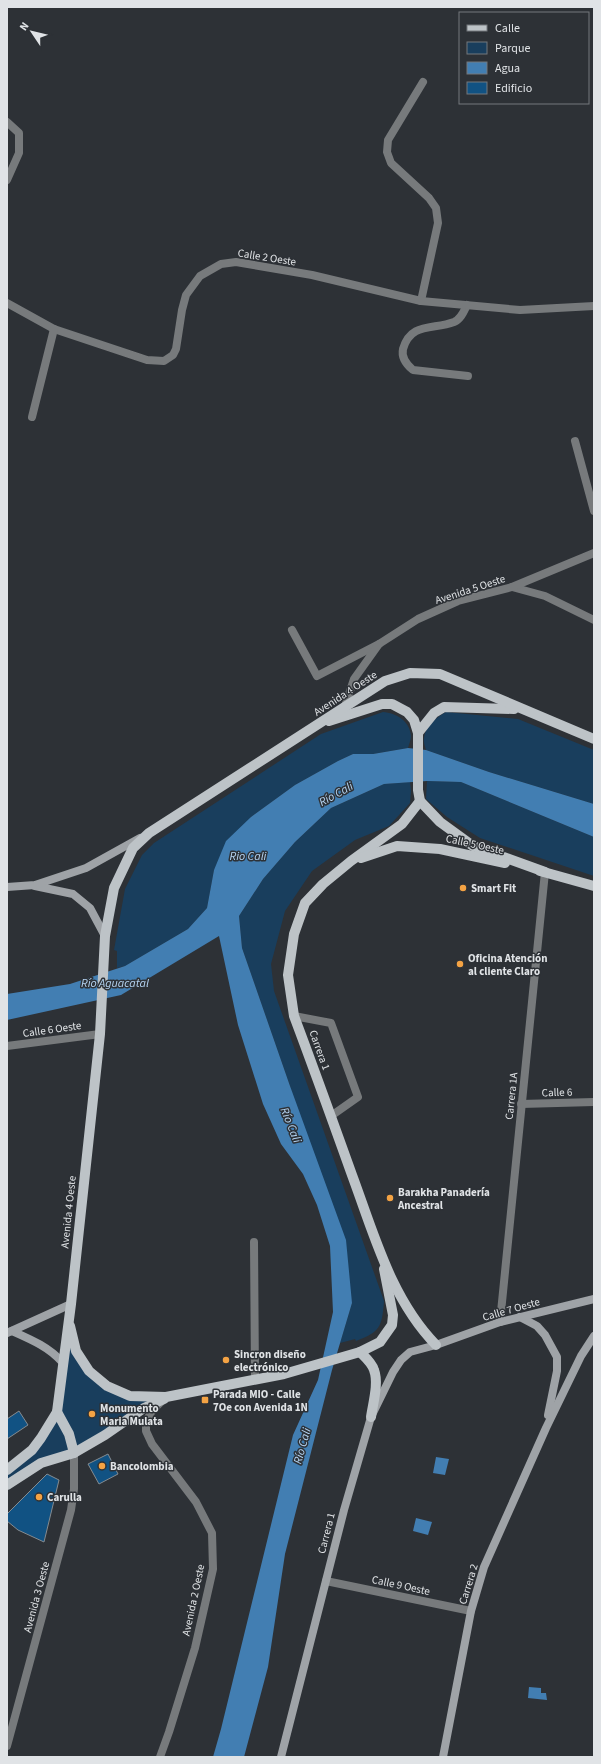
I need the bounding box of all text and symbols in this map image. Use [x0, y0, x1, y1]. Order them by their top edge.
north arrow [12, 12, 52, 52]
legend [459, 12, 589, 104]
text: N [16, 19, 32, 34]
text: Calle [495, 20, 520, 37]
text: Parque [495, 40, 531, 57]
text: Agua [495, 60, 520, 77]
text: Edificio [495, 80, 532, 97]
street label: Calle 2 Oeste [237, 245, 298, 270]
street label: Avenida 5 Oeste [433, 571, 508, 608]
street label: Avenida 4 Oeste [311, 667, 380, 720]
water label: Río Cali [316, 778, 357, 811]
street label: Calle 5 Oeste [445, 831, 506, 858]
water label: Rio Cali [230, 848, 267, 865]
place label: Smart Fit [471, 881, 517, 896]
marker: Smart Fit [458, 883, 468, 893]
place label: Oficina Atención al cliente Claro [468, 951, 547, 979]
marker: Oficina Atención al cliente Claro [455, 959, 465, 969]
water label: Río Aguacatal [81, 975, 149, 992]
street label: Calle 6 Oeste [22, 1018, 83, 1041]
street label: Carrera 1 [305, 1028, 334, 1072]
street label: Carrera 1A [502, 1072, 521, 1120]
street label: Calle 6 [541, 1084, 573, 1101]
water label: Río Cali [276, 1105, 305, 1146]
street label: Avenida 4 Oeste [57, 1175, 80, 1249]
place label: Barakha Panadería Ancestral [397, 1185, 490, 1213]
marker: Barakha Panadería Ancestral [385, 1193, 395, 1203]
street label: Calle 7 Oeste [481, 1294, 542, 1325]
place label: Sincron diseño electrónico [234, 1347, 306, 1375]
marker: Sincron diseño electrónico [221, 1355, 231, 1365]
place label: Parada MIO - Calle 7Oe con Avenida 1N [213, 1387, 308, 1415]
marker: Parada MIO - Calle 7Oe con Avenida 1N [200, 1395, 210, 1405]
place label: Monumento Maria Mulata [100, 1401, 163, 1429]
marker: Monumento Maria Mulata [87, 1409, 97, 1419]
water label: Río Cali [289, 1426, 316, 1466]
place label: Bancolombia [110, 1459, 174, 1474]
marker: Bancolombia [97, 1461, 107, 1471]
place label: Carulla [47, 1490, 82, 1505]
marker: Carulla [34, 1492, 44, 1502]
street label: Carrera 1 [314, 1511, 339, 1555]
street label: Avenida 3 Oeste [20, 1559, 53, 1634]
street label: Avenida 2 Oeste [179, 1562, 209, 1637]
street label: Carrera 2 [455, 1562, 482, 1606]
street label: Calle 9 Oeste [371, 1572, 432, 1599]

